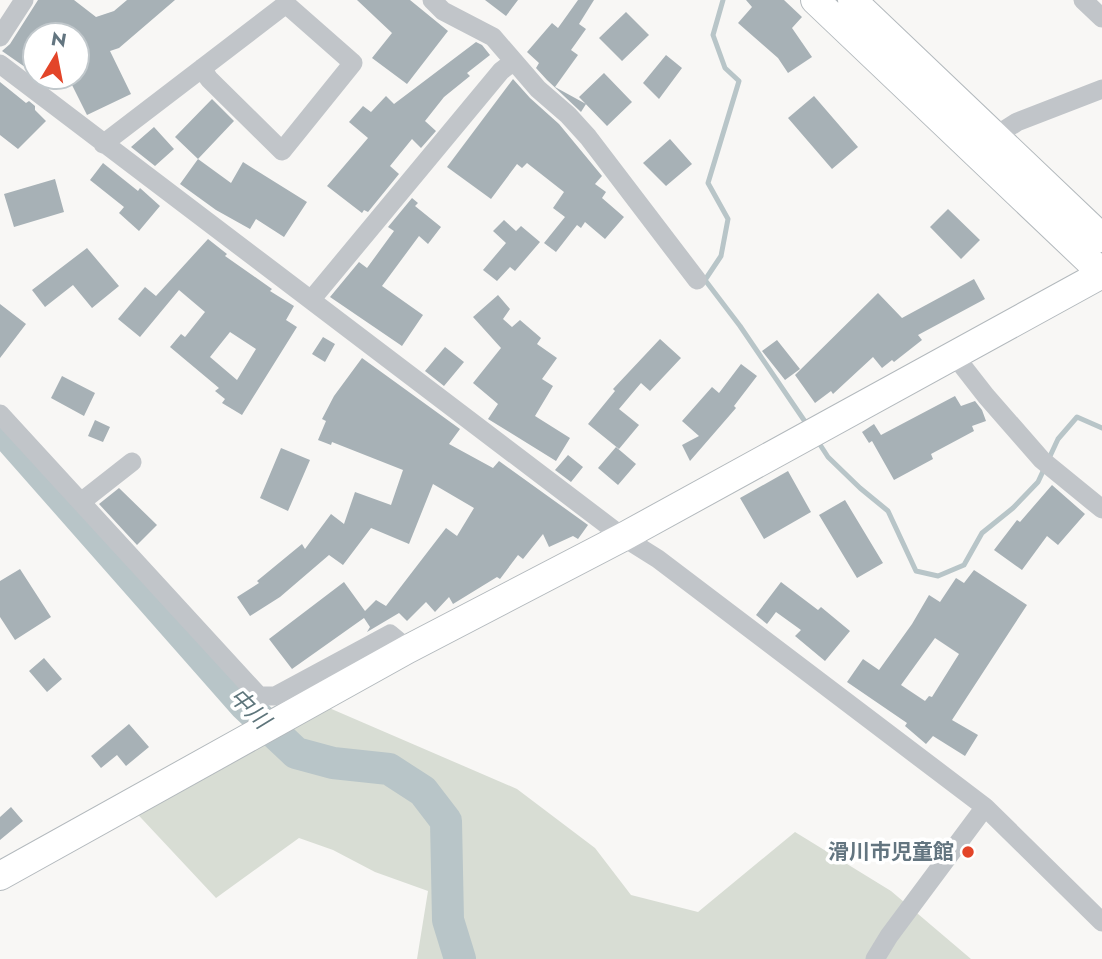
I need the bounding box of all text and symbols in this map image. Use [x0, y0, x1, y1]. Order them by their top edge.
north arrow [21, 21, 91, 91]
text: N [49, 25, 69, 54]
water label: 中川 [222, 680, 280, 738]
place label: 滑川市児童館 [828, 837, 954, 867]
marker: 滑川市児童館 [960, 844, 976, 860]

